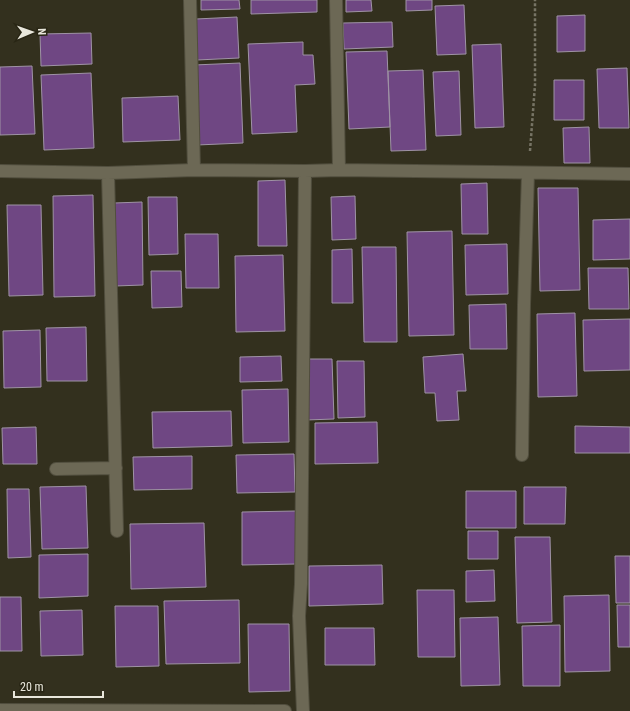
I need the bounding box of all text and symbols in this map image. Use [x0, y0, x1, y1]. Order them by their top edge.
north arrow [12, 12, 52, 52]
text: N [35, 28, 48, 36]
scale bar [14, 673, 103, 699]
text: 20 m [20, 680, 44, 694]

